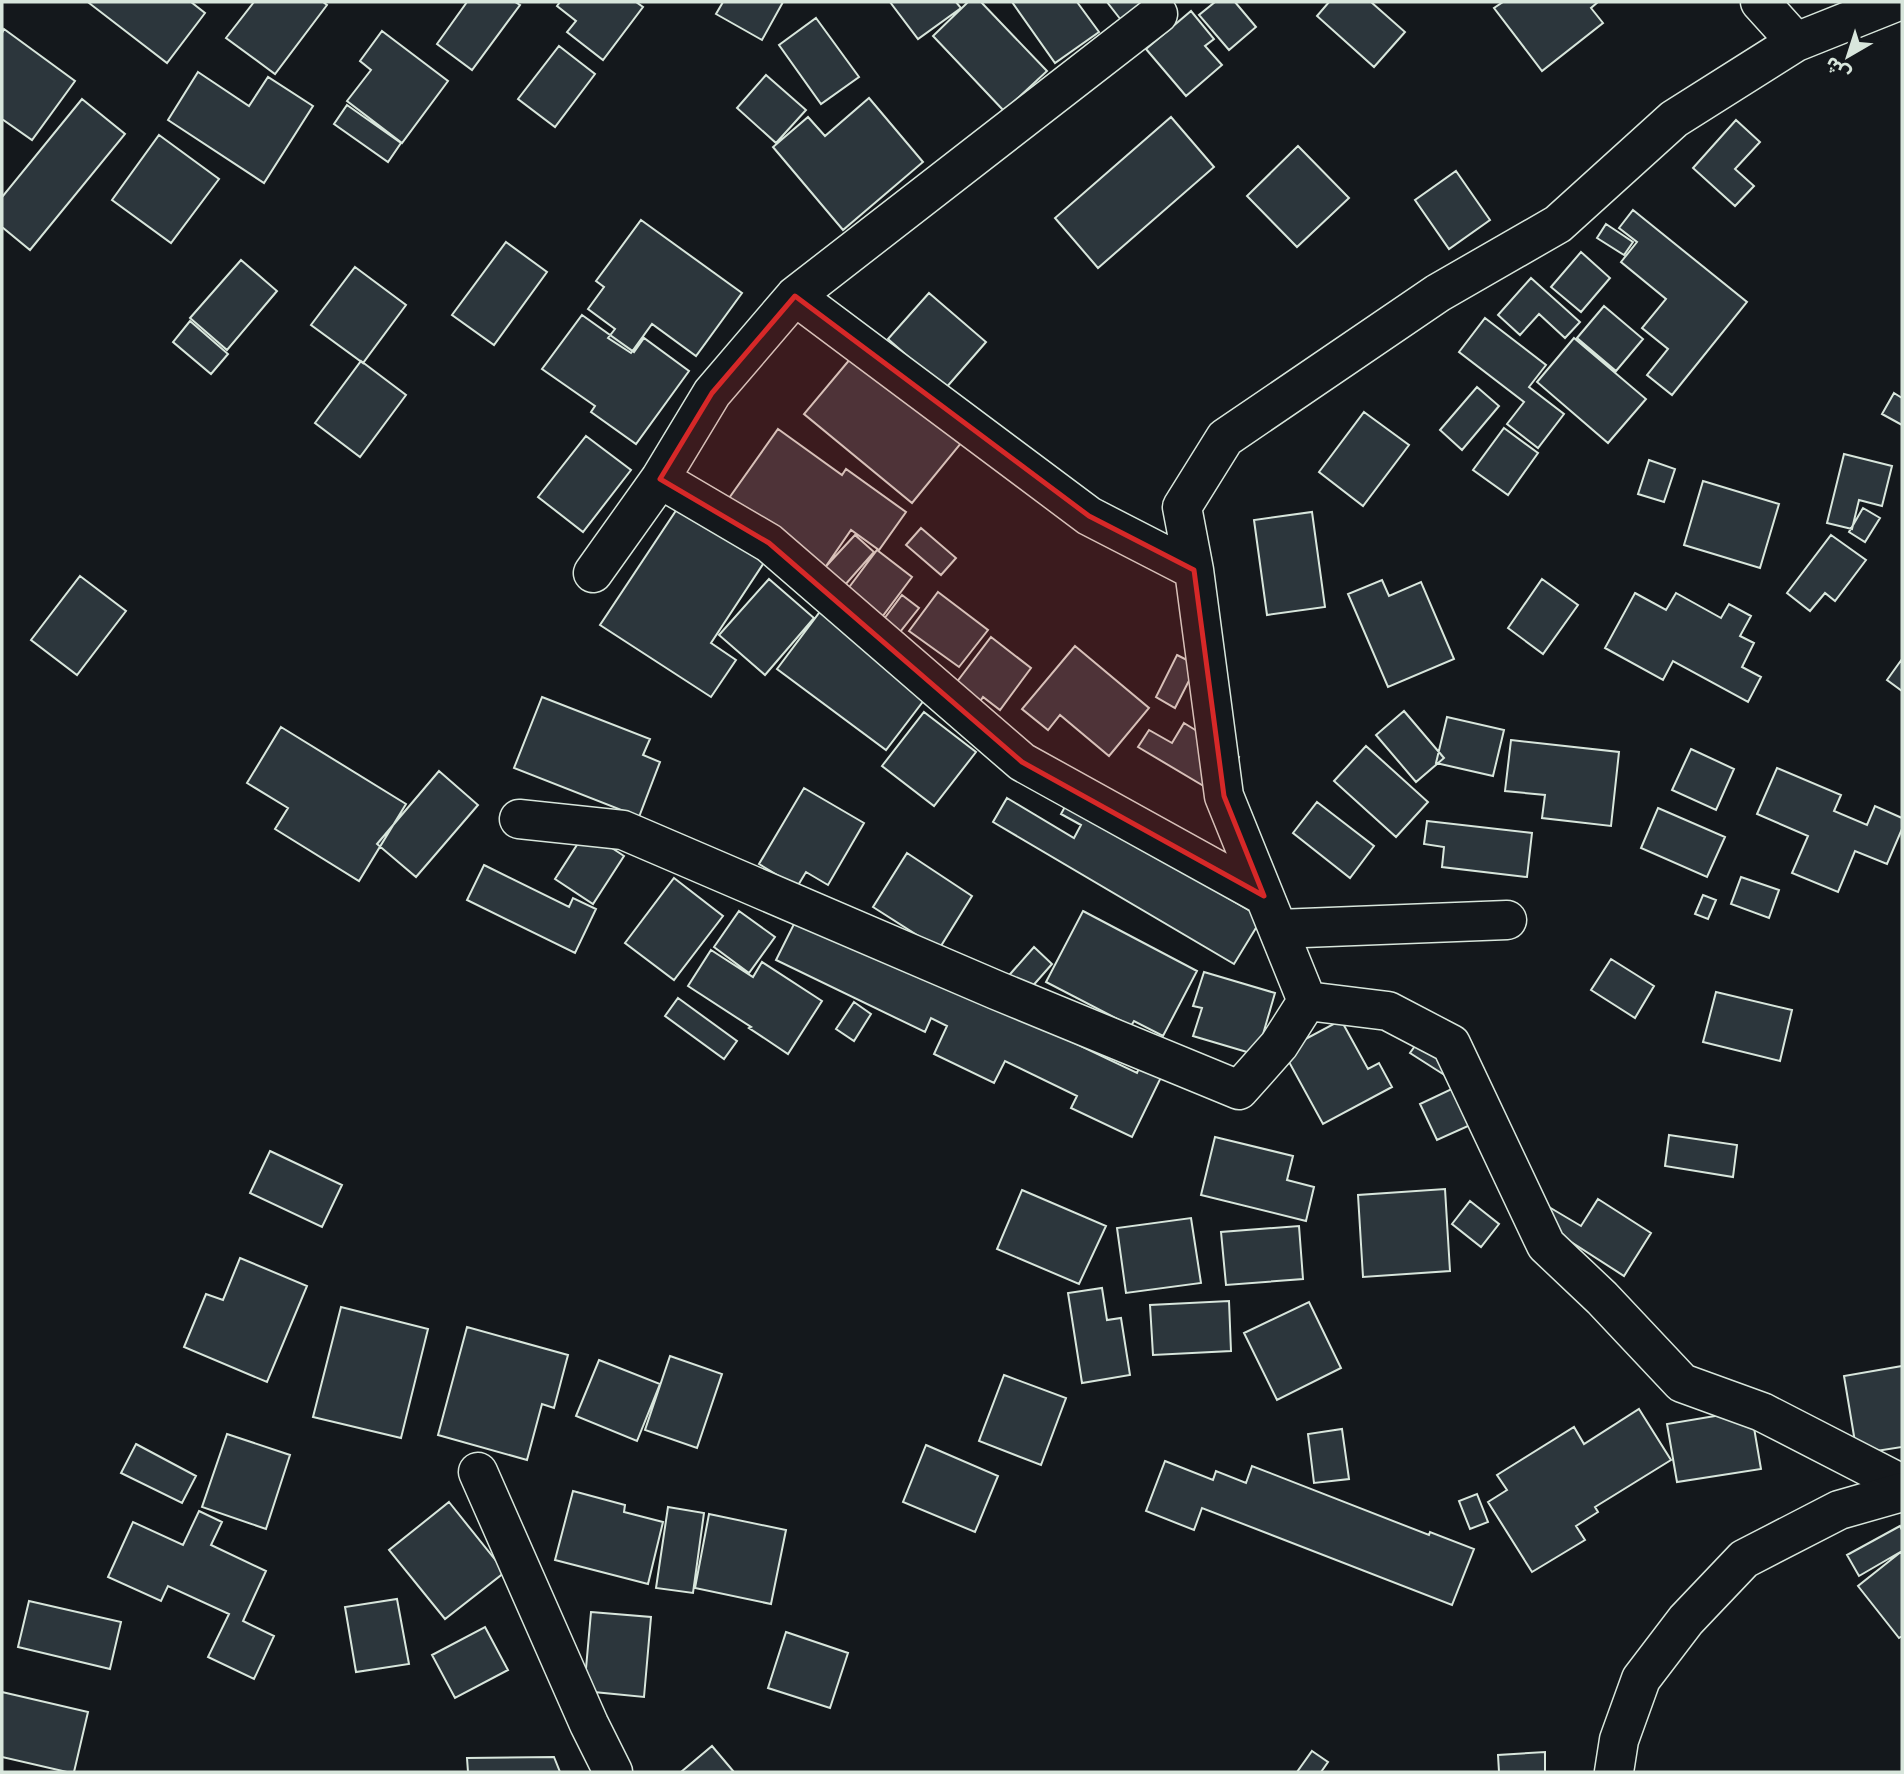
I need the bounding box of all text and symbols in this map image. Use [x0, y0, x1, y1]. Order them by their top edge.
north arrow [1813, 21, 1883, 91]
text: ش [1820, 52, 1855, 86]

